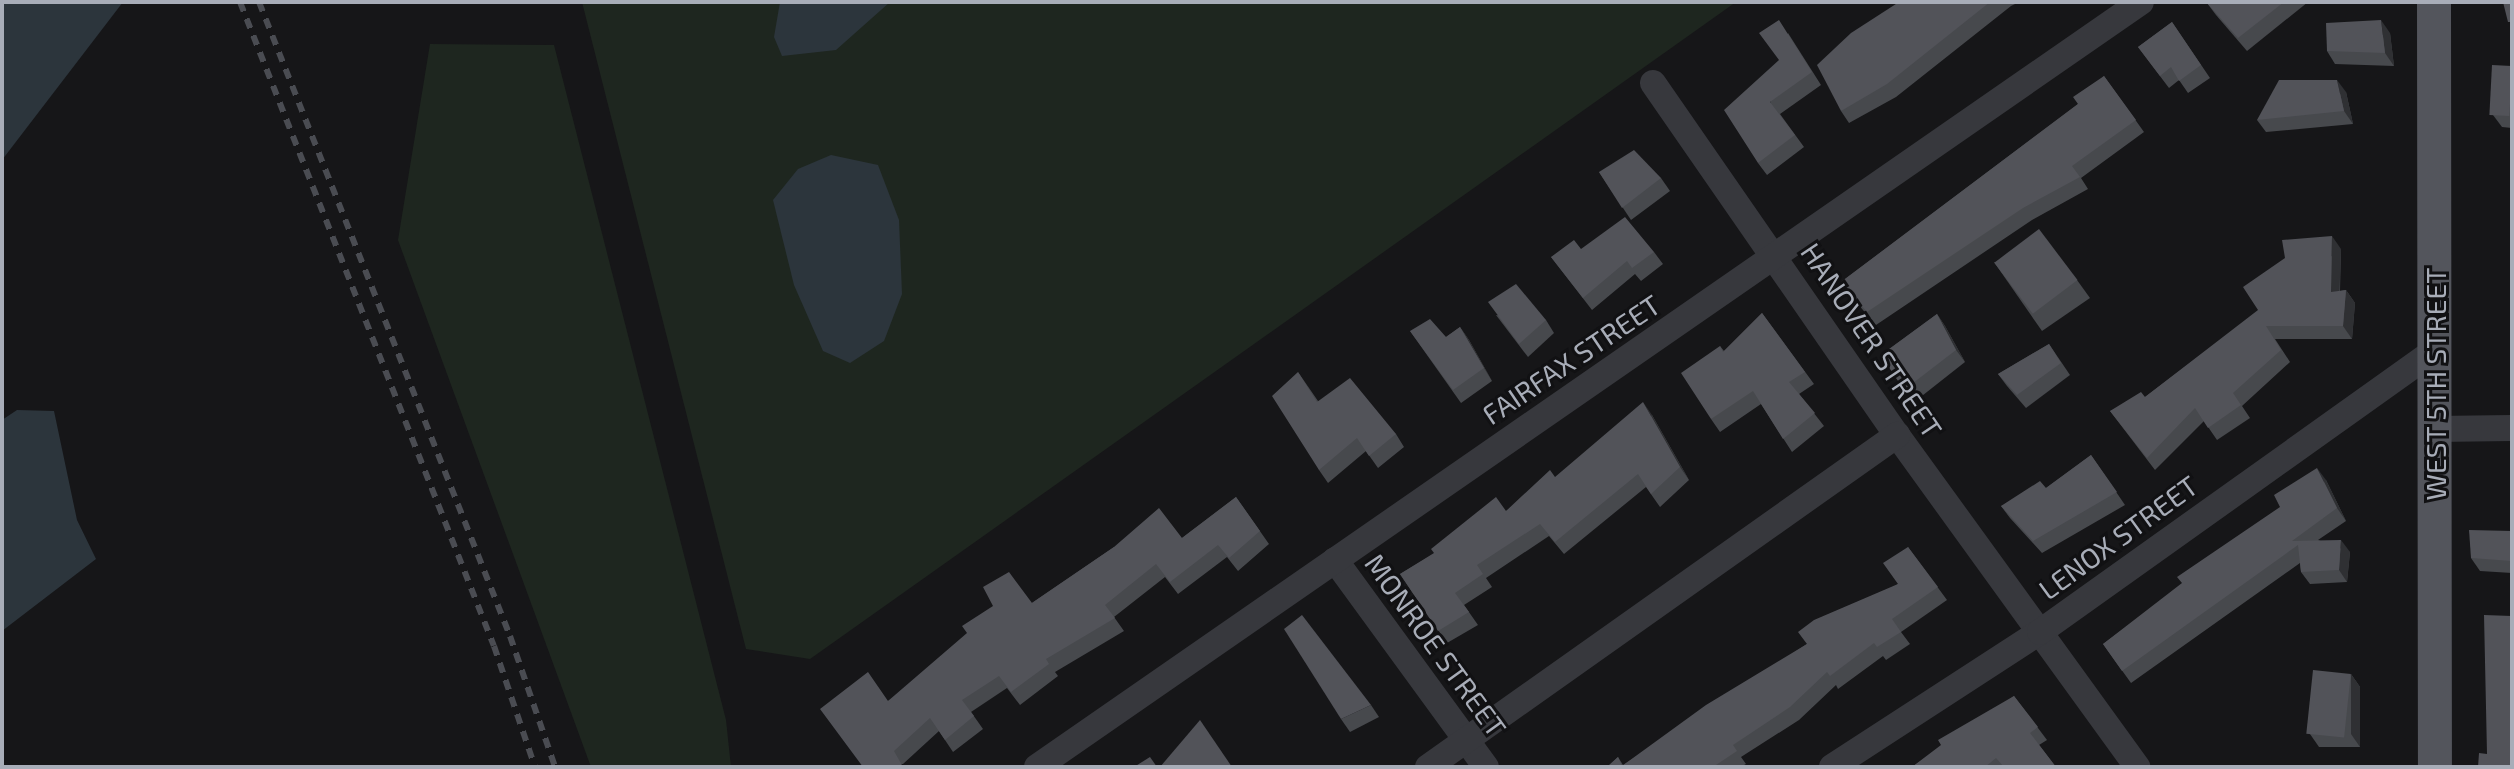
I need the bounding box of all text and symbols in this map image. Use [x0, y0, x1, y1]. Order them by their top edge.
street label: HANOVER STREET [1794, 236, 1950, 444]
street label: WEST 5TH STREET [2418, 267, 2452, 501]
street label: FAIRFAX STREET [1476, 287, 1666, 431]
street label: LENOX STREET [2032, 468, 2204, 606]
street label: MONROE STREET [1358, 547, 1514, 743]

